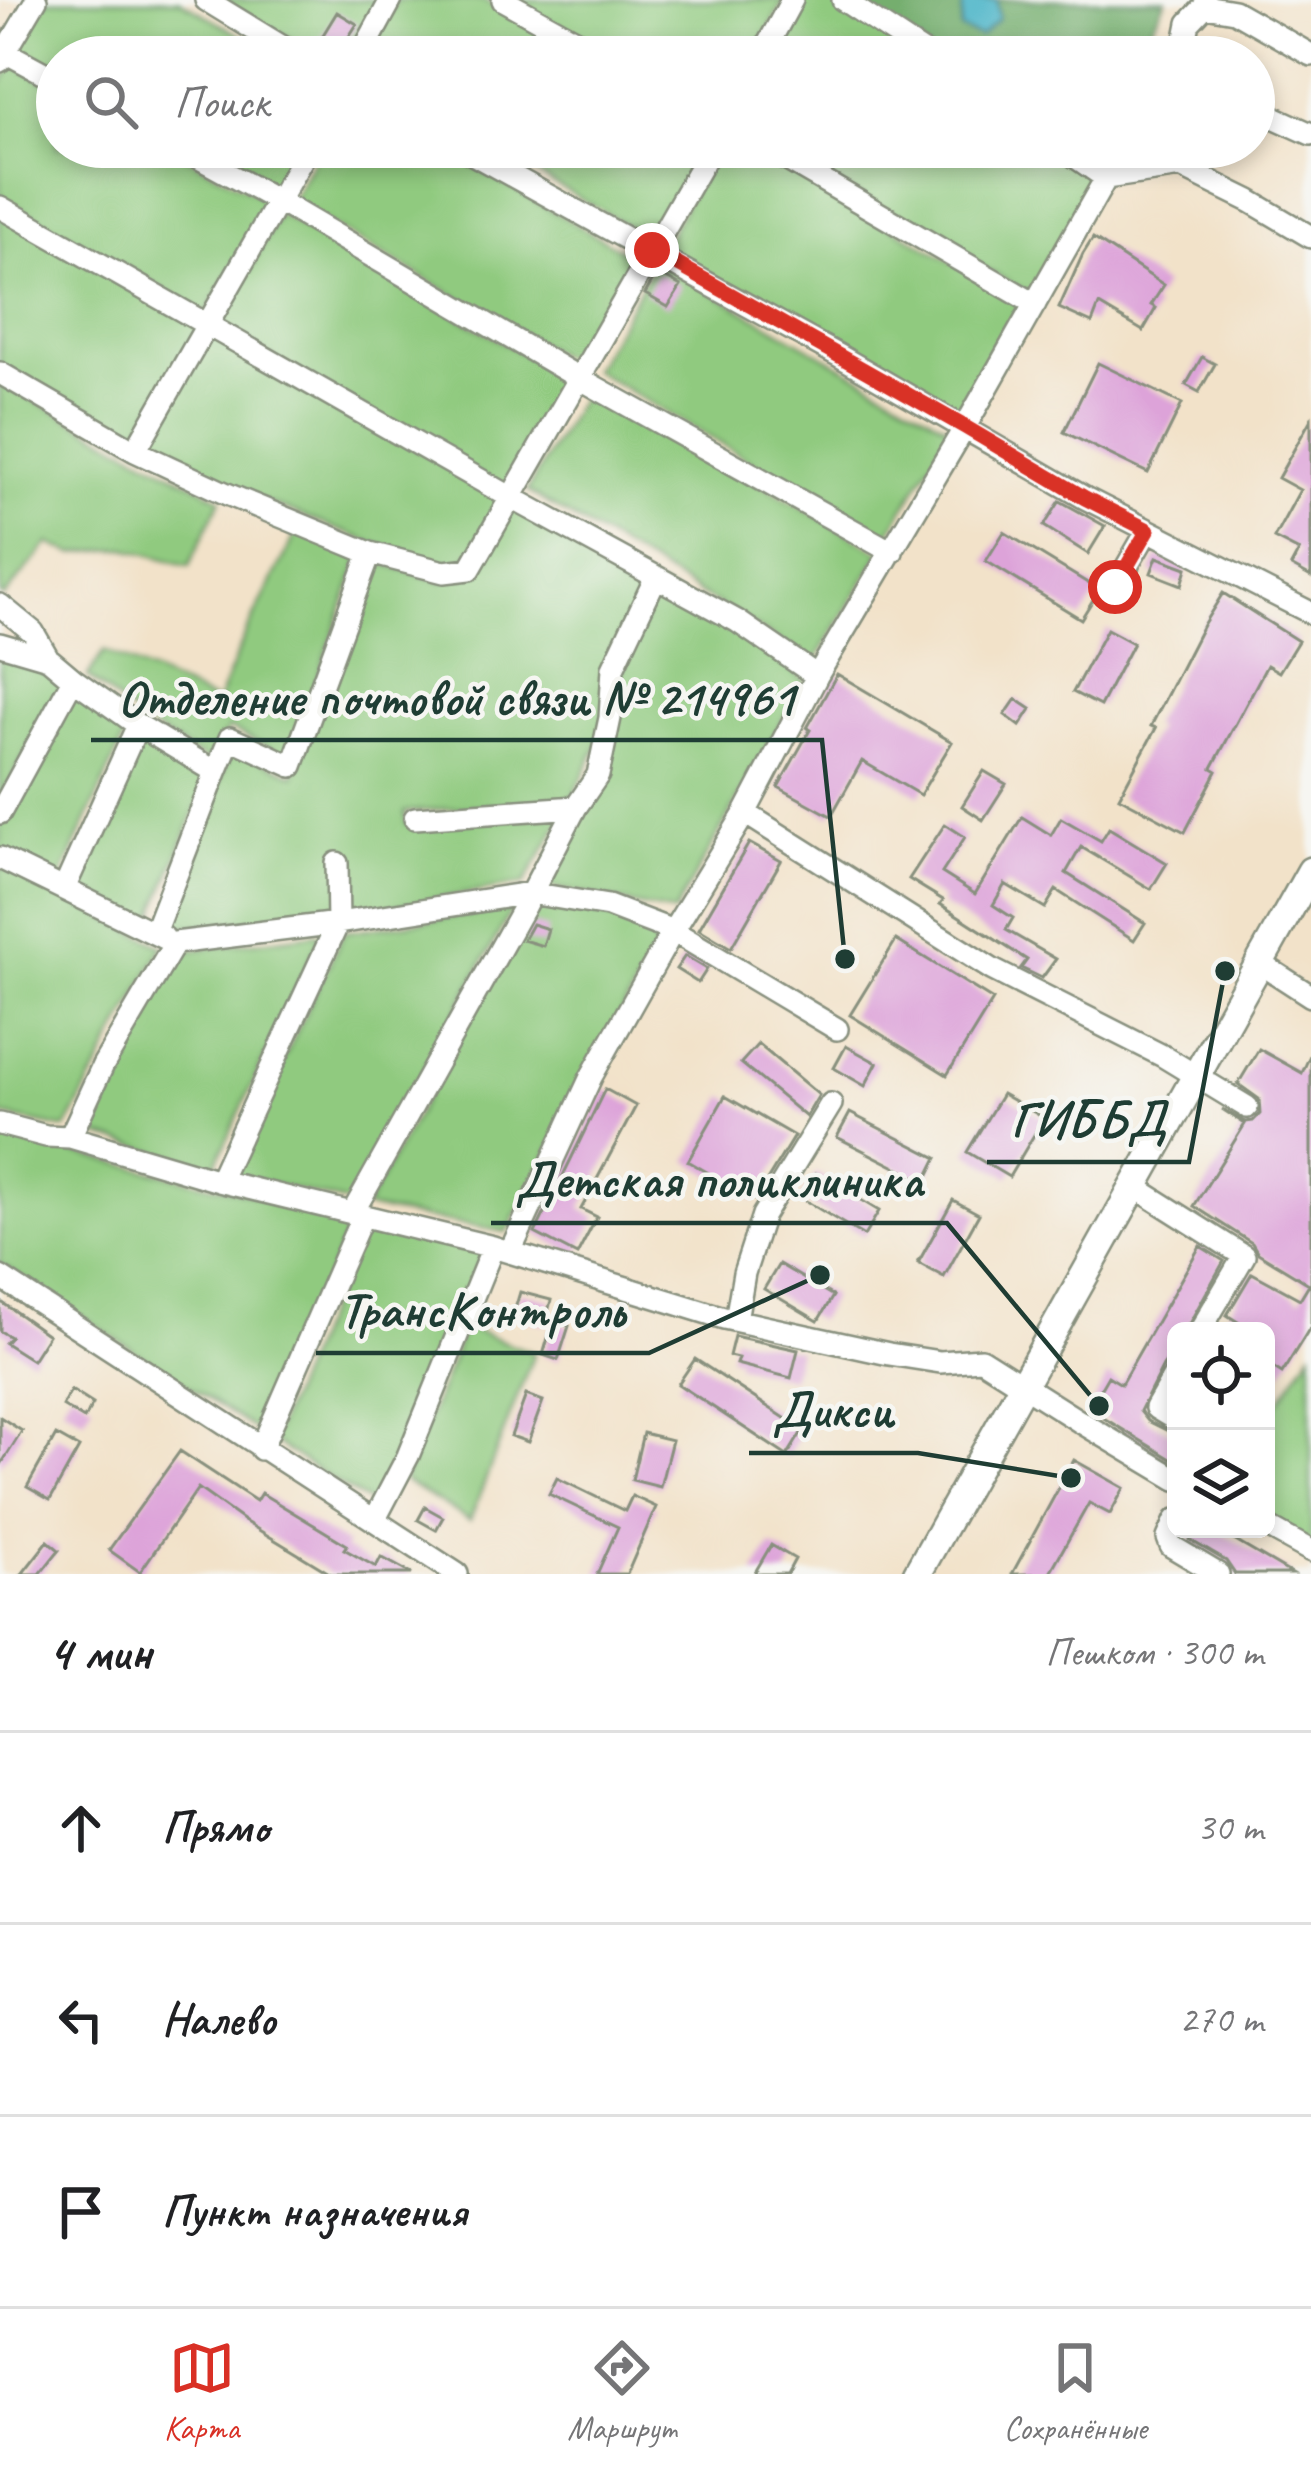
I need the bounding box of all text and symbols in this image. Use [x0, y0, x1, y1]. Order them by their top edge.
search box [36, 36, 1275, 168]
icon: search [78, 69, 144, 135]
text: Поиск [174, 74, 269, 131]
route end [625, 223, 679, 277]
route start [1088, 560, 1142, 614]
callout: Отделение почтовой связи № 214961 [91, 653, 822, 740]
text: Отделение почтовой связи № 214961 [118, 666, 799, 730]
callout: ГИББД [987, 1075, 1189, 1162]
text: ГИББД [1011, 1087, 1169, 1151]
callout: Детская поликлиника [491, 1136, 947, 1223]
text: Детская поликлиника [515, 1148, 926, 1212]
callout: ТрансКонтроль [316, 1266, 649, 1353]
text: ТрансКонтроль [339, 1278, 628, 1342]
map controls [1167, 1322, 1275, 1538]
button: locate [1167, 1322, 1275, 1430]
callout: Дикси [749, 1366, 918, 1453]
text: Дикси [773, 1378, 896, 1442]
button: layers [1167, 1430, 1275, 1538]
text: 4 мин [48, 1620, 152, 1684]
text: Пешком · 300 m [1045, 1628, 1263, 1677]
icon: ahead [48, 1795, 114, 1861]
text: Прямо [162, 1799, 269, 1856]
text: 30 m [1197, 1803, 1263, 1852]
icon: left [48, 1987, 114, 2053]
text: Налево [162, 1991, 276, 2048]
text: 270 m [1179, 1995, 1263, 2044]
icon: arrive [48, 2179, 114, 2245]
text: Пункт назначения [162, 2183, 467, 2240]
tab: Карта [164, 2335, 239, 2449]
tab: Маршрут [567, 2335, 676, 2449]
tab: Сохранённые [1004, 2335, 1147, 2449]

